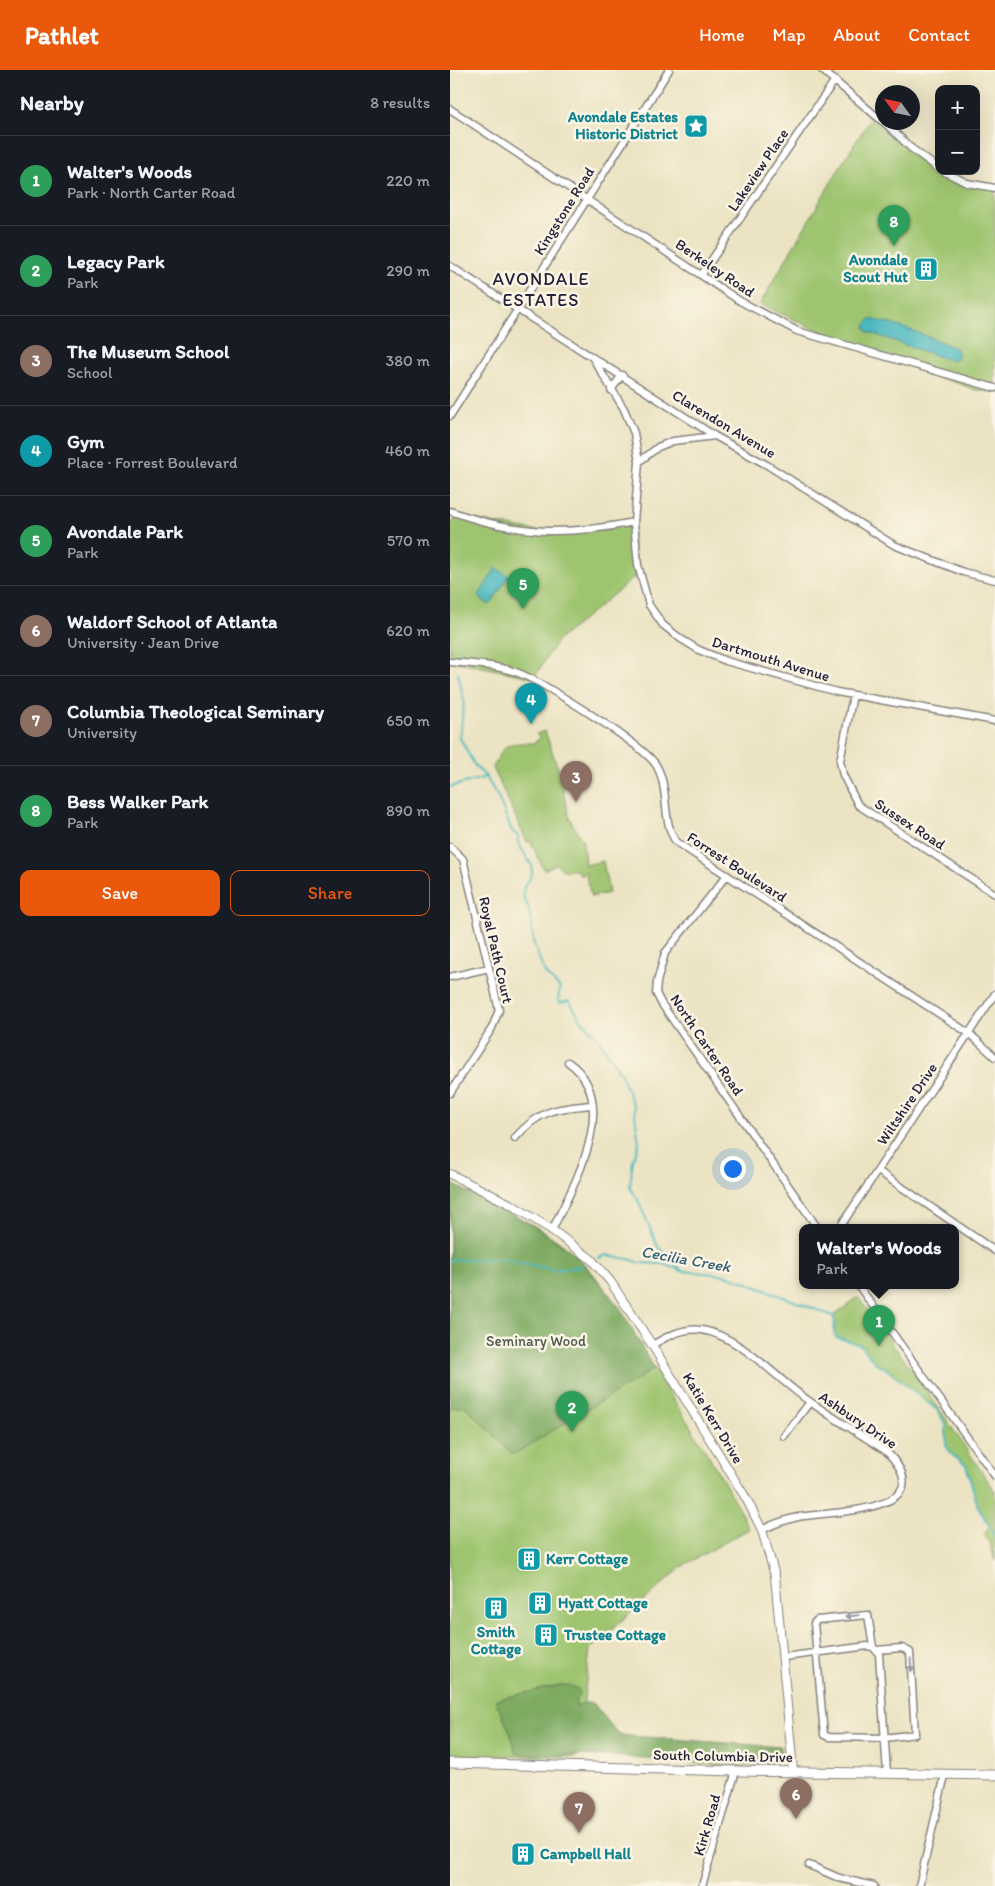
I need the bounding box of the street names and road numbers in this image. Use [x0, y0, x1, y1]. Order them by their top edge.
street label: Lakeview Place [724, 125, 792, 215]
street label: Kingstone Road [530, 164, 598, 258]
street label: Berkeley Road [672, 235, 758, 301]
street label: Clarendon Avenue [669, 386, 779, 462]
street label: Dartmouth Avenue [710, 633, 832, 685]
street label: Sussex Road [871, 794, 949, 854]
street label: Forrest Boulevard [684, 828, 790, 906]
street label: Royal Path Court [475, 895, 517, 1005]
street label: North Carter Road [666, 991, 748, 1100]
street label: Wiltshire Drive [873, 1059, 941, 1149]
street label: Katie Kerr Drive [679, 1369, 747, 1467]
street label: Ashbury Drive [816, 1387, 900, 1453]
street label: South Columbia Drive [653, 1746, 793, 1766]
street label: Kirk Road [690, 1792, 724, 1858]

